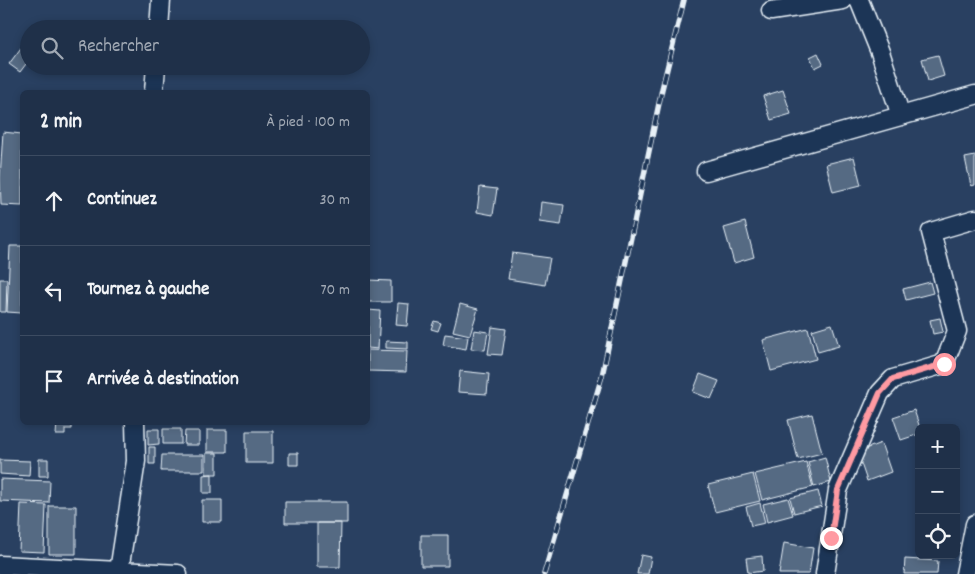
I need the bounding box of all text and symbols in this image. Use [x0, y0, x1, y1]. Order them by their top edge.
search box [20, 20, 370, 75]
icon: search [38, 34, 66, 62]
text: Rechercher [78, 34, 159, 61]
text: 2 min [40, 108, 82, 138]
text: À pied · 100 m [267, 111, 350, 134]
icon: ahead [40, 187, 68, 215]
text: Continuez [87, 187, 157, 214]
text: 30 m [320, 189, 350, 212]
icon: left [40, 277, 68, 305]
text: Tournez à gauche [87, 277, 209, 304]
text: 70 m [320, 279, 350, 302]
route start [933, 353, 956, 376]
icon: arrive [40, 367, 68, 395]
text: Arrivée à destination [87, 367, 239, 394]
map controls [915, 424, 960, 559]
button: + [915, 424, 960, 469]
button: − [915, 469, 960, 514]
button: locate [915, 514, 960, 559]
route end [820, 527, 843, 550]

